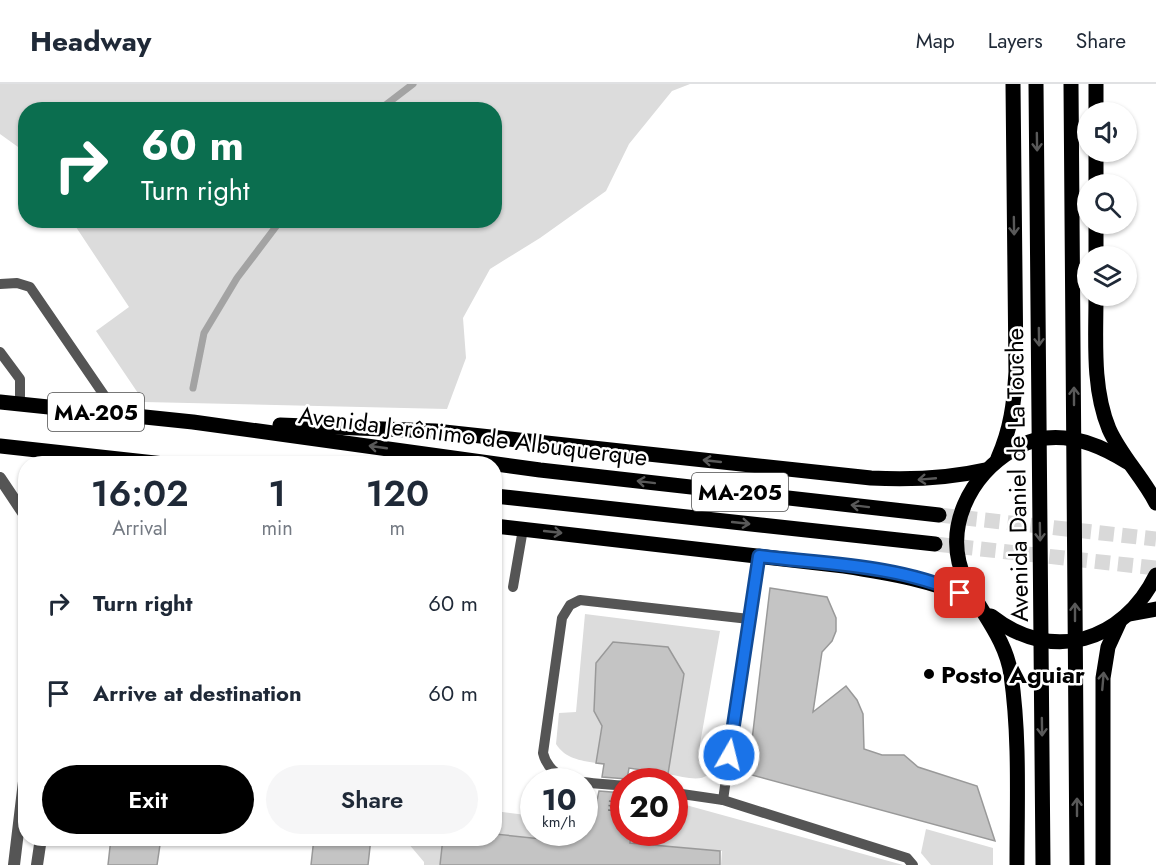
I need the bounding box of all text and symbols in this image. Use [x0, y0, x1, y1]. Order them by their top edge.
text: Headway [30, 21, 151, 62]
text: Map [916, 26, 955, 56]
text: Layers [988, 26, 1043, 56]
text: Share [1076, 26, 1126, 56]
map controls [1077, 102, 1137, 306]
button: sound [1077, 102, 1137, 162]
text: 60 m [141, 115, 244, 176]
icon: right [42, 126, 120, 204]
one-way arrow [1031, 132, 1043, 152]
text: Turn right [141, 171, 249, 210]
button: search [1077, 174, 1137, 234]
one-way arrow [1008, 216, 1020, 236]
button: layers [1077, 246, 1137, 306]
one-way arrow [1033, 327, 1045, 347]
street label: Avenida Daniel de La Touche [997, 328, 1037, 622]
one-way arrow [1068, 386, 1079, 406]
road number: MA-205 [48, 393, 144, 431]
street label: Avenida Jerônimo de Albuquerque [296, 397, 650, 475]
one-way arrow [368, 442, 388, 453]
one-way arrow [703, 455, 723, 466]
text: 16:02 [91, 467, 189, 519]
text: 1 [268, 467, 286, 519]
text: 120 [366, 467, 429, 519]
road number: MA-205 [692, 473, 788, 511]
one-way arrow [918, 474, 938, 485]
one-way arrow [636, 476, 656, 487]
one-way arrow [851, 500, 871, 511]
text: Arrival [112, 514, 167, 543]
text: min [262, 514, 293, 543]
text: m [390, 514, 405, 543]
one-way arrow [731, 518, 750, 529]
one-way arrow [1034, 522, 1046, 542]
one-way arrow [543, 527, 563, 538]
pin [934, 567, 985, 618]
icon: arrive [943, 576, 976, 609]
icon: right [42, 587, 75, 620]
text: Turn right [93, 587, 193, 619]
text: 60 m [428, 587, 478, 619]
one-way arrow [1069, 602, 1081, 622]
place label: Posto Aguiar [941, 657, 1085, 692]
marker: Posto Aguiar [922, 667, 936, 681]
one-way arrow [1098, 671, 1109, 691]
icon: arrive [42, 677, 75, 710]
text: Arrive at destination [93, 677, 302, 709]
text: 60 m [428, 677, 478, 709]
one-way arrow [1036, 717, 1048, 737]
position arrow [697, 723, 761, 787]
button: Exit [42, 765, 254, 834]
button: Share [266, 765, 478, 834]
speed limit sign: 20 [610, 768, 688, 846]
text: 10 [541, 778, 577, 821]
one-way arrow [1071, 797, 1083, 817]
text: km/h [542, 811, 576, 833]

